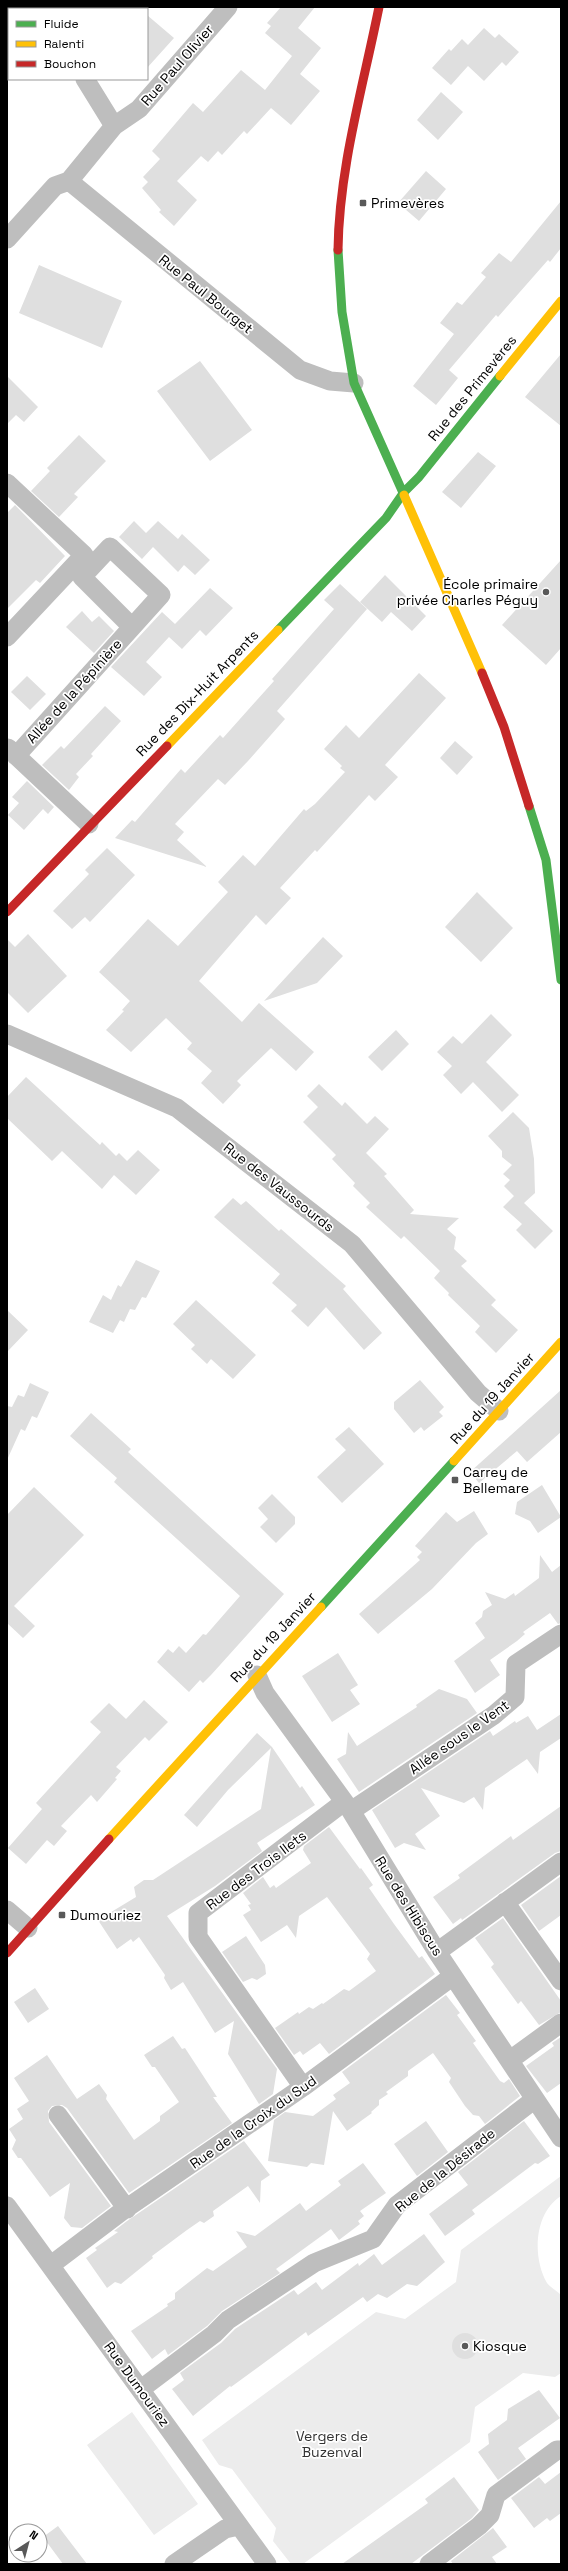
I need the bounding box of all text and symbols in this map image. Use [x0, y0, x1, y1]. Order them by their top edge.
legend [8, 8, 148, 80]
text: Fluide [44, 16, 79, 32]
street label: Rue Paul Olivier [137, 21, 217, 109]
text: Ralenti [44, 36, 84, 52]
text: Bouchon [44, 56, 96, 72]
place label: Primevères [371, 194, 444, 212]
marker: Primevères [358, 198, 368, 208]
street label: Rue Paul Bourget [155, 251, 257, 337]
street label: Rue des Primevères [424, 331, 520, 445]
place label: École primaire privée Charles Péguy [397, 575, 538, 609]
marker: École primaire privée Charles Péguy [541, 587, 551, 597]
street label: Rue des Dix-Huit Arpents [132, 626, 262, 760]
street label: Allée de la Pépinière [22, 635, 126, 747]
street label: Rue des Vaussourds [220, 1138, 338, 1236]
street label: Rue du 19 Janvier [446, 1348, 538, 1448]
place label: Carrey de Bellemare [463, 1463, 529, 1497]
marker: Carrey de Bellemare [450, 1475, 460, 1485]
street label: Rue du 19 Janvier [226, 1588, 320, 1686]
street label: Allée sous le Vent [406, 1696, 512, 1778]
street label: Rue des Trois Ilets [202, 1826, 310, 1914]
street label: Rue des Hibiscus [371, 1853, 447, 1959]
place label: Dumouriez [70, 1906, 141, 1924]
marker: Dumouriez [57, 1910, 67, 1920]
street label: Rue de la Croix du Sud [186, 2071, 320, 2173]
street label: Rue de la Désirade [391, 2124, 499, 2216]
place label: Kiosque [473, 2337, 527, 2355]
street label: Rue Dumouriez [100, 2338, 174, 2430]
marker: Kiosque [460, 2341, 470, 2351]
park label: Vergers de Buzenval [296, 2427, 368, 2461]
north arrow [8, 2523, 48, 2563]
text: N [27, 2527, 41, 2543]

